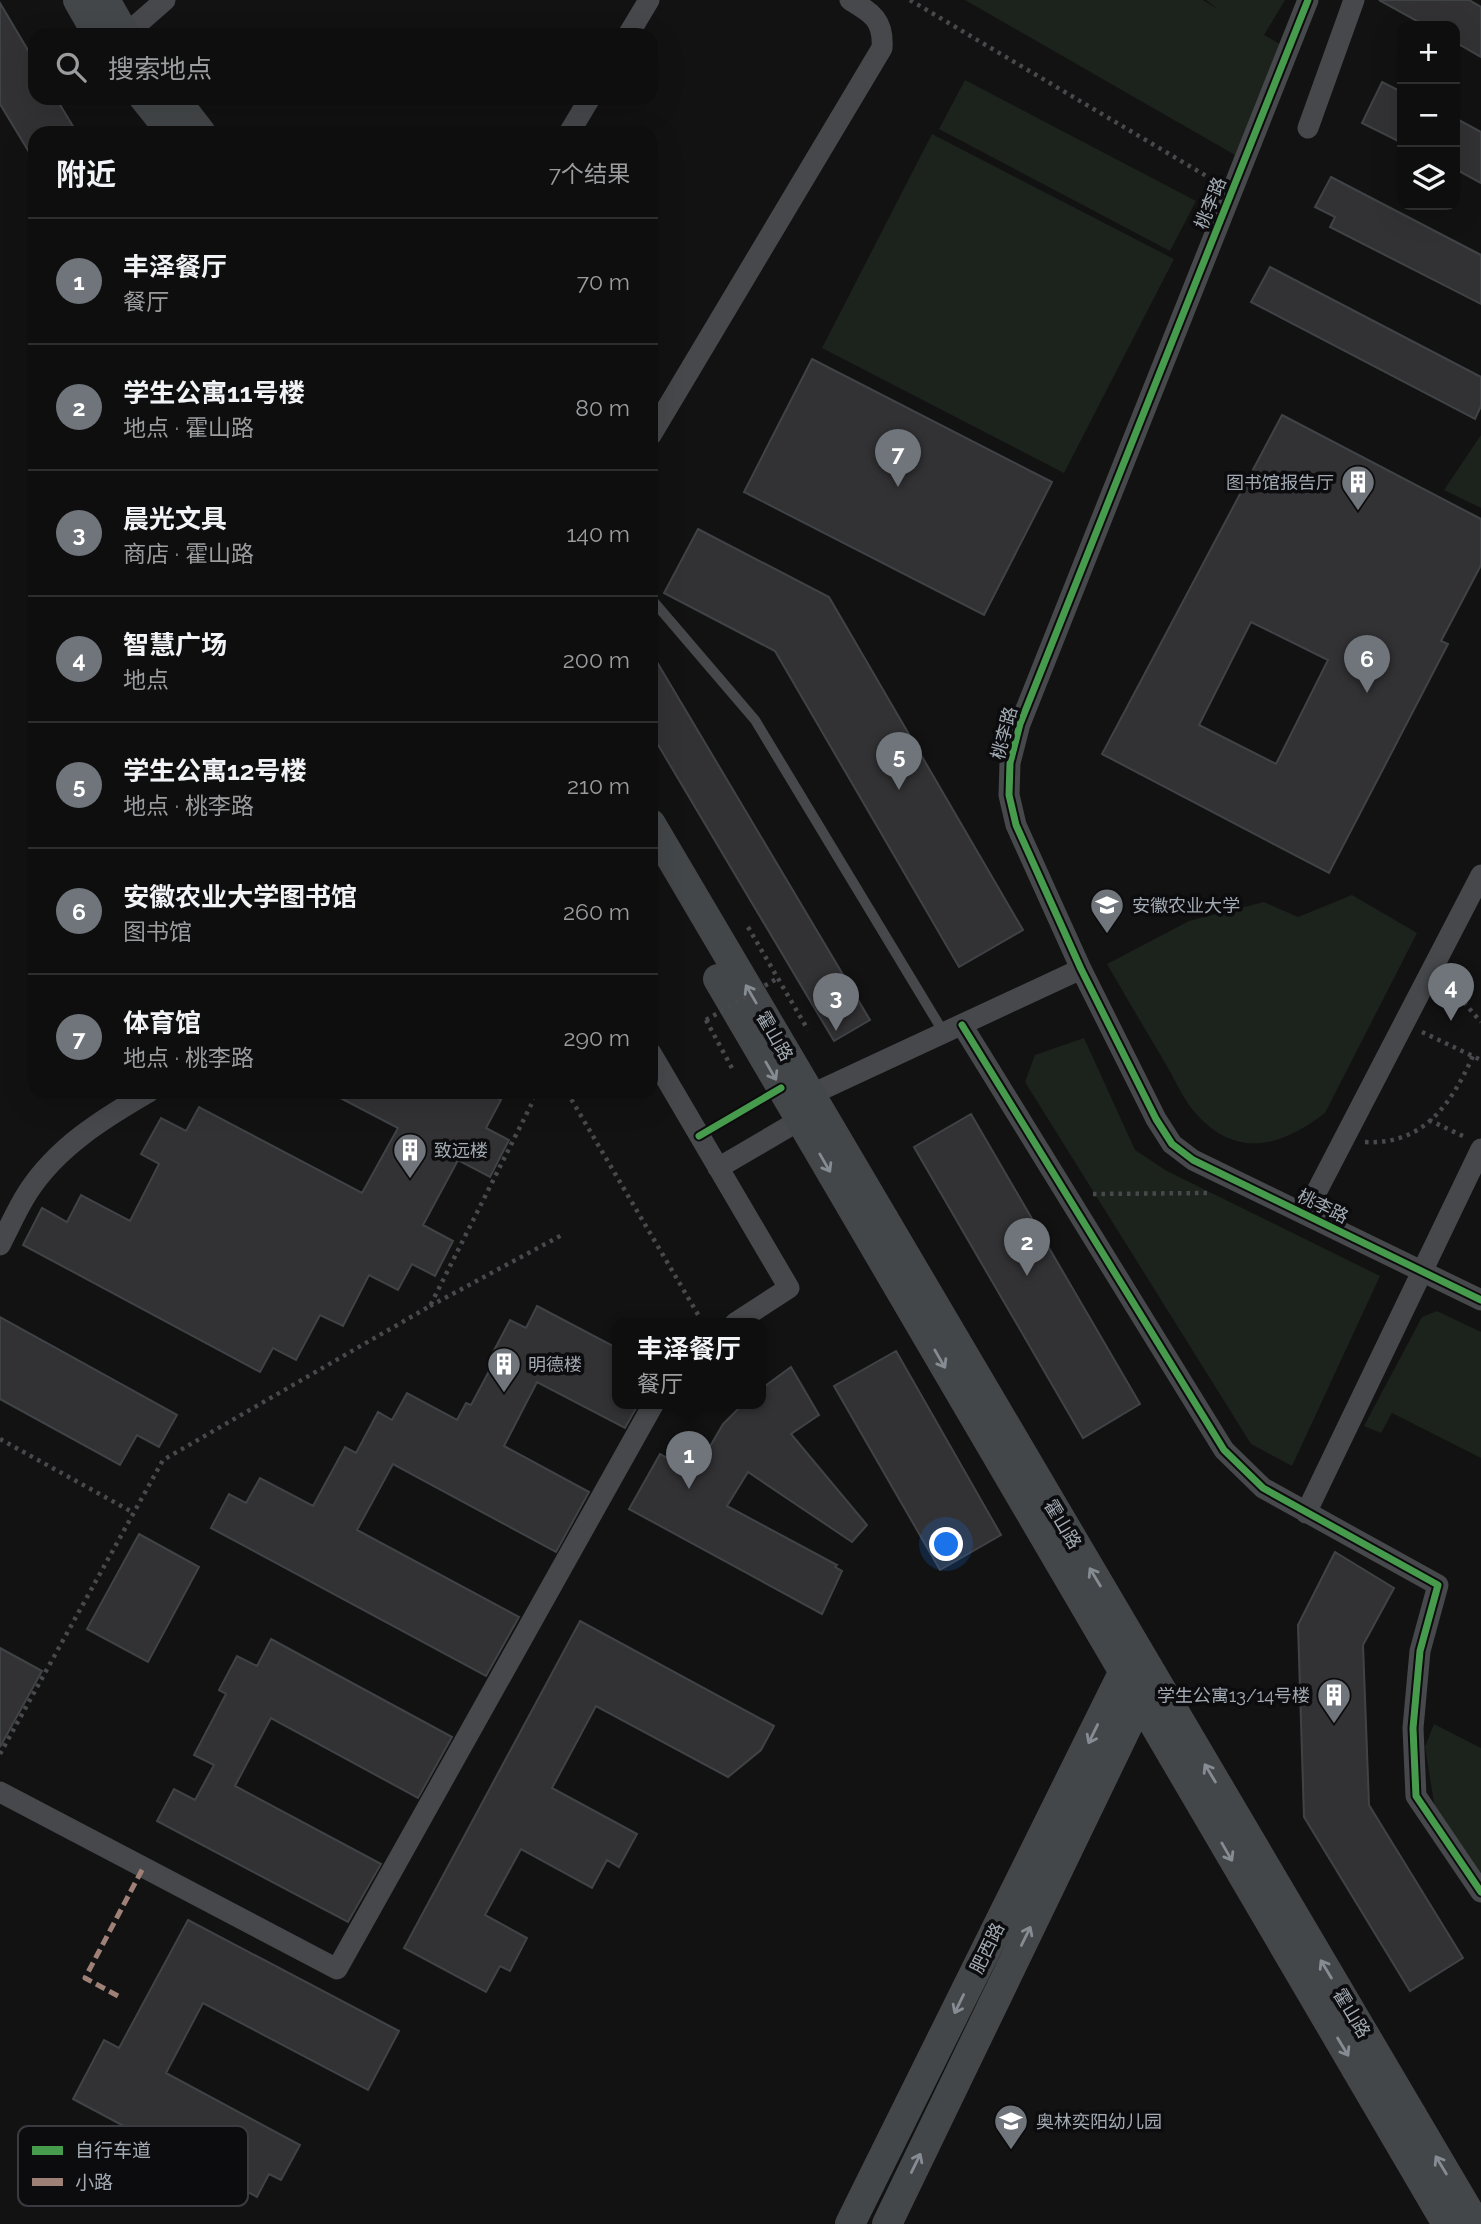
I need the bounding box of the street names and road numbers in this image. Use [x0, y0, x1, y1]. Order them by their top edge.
street label: 桃李路 [1190, 174, 1230, 232]
street label: 桃李路 [987, 704, 1021, 762]
street label: 霍山路 [752, 1007, 798, 1065]
street label: 桃李路 [1294, 1185, 1352, 1227]
street label: 霍山路 [1040, 1495, 1086, 1553]
street label: 肥西路 [966, 1919, 1008, 1977]
street label: 霍山路 [1329, 1984, 1375, 2042]

